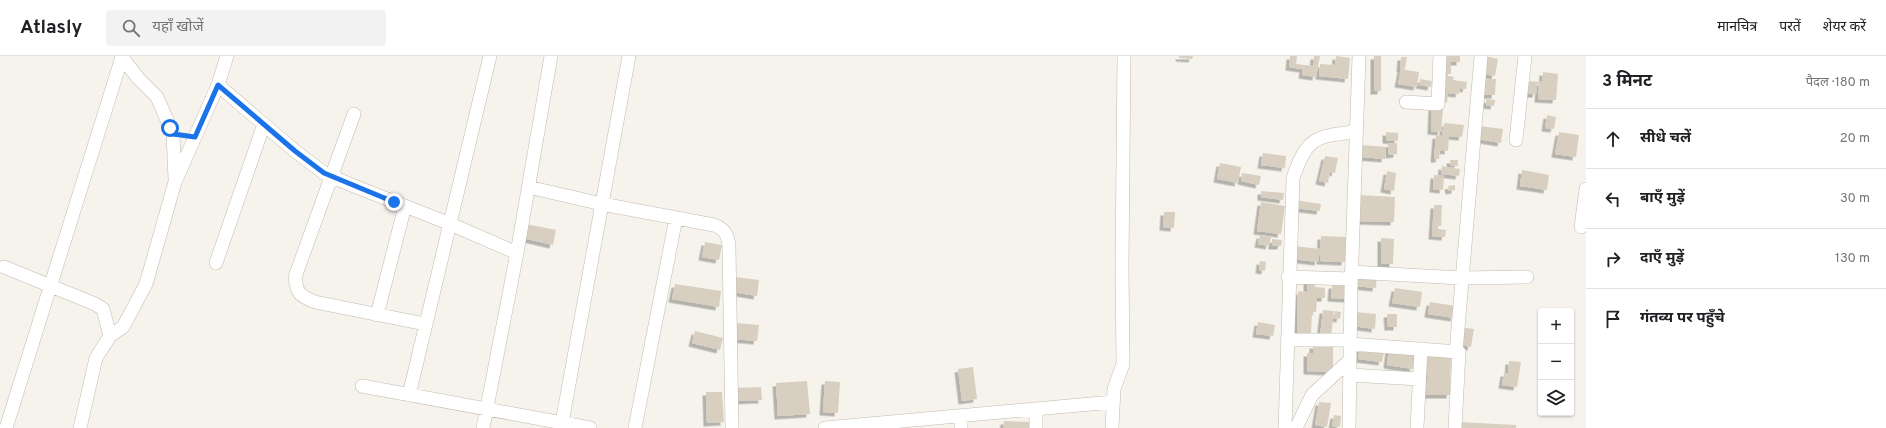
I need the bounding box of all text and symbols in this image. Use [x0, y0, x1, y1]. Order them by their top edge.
search box [106, 10, 386, 46]
text: Atlasly [20, 16, 82, 40]
icon: search [120, 17, 142, 39]
text: यहाँ खोजें [152, 18, 204, 37]
text: मानचित्र [1717, 19, 1757, 36]
text: परतें [1779, 19, 1801, 36]
text: शेयर करें [1823, 19, 1866, 36]
text: 3 मिनट [1602, 71, 1652, 93]
text: पैदल · 180 m [1806, 75, 1870, 91]
route start [161, 119, 179, 137]
icon: ahead [1602, 128, 1624, 150]
text: सीधे चलें [1640, 129, 1691, 148]
text: 20 m [1840, 131, 1870, 147]
icon: left [1602, 188, 1624, 210]
text: बाएँ मुड़ें [1640, 189, 1685, 208]
text: 30 m [1840, 191, 1870, 207]
route end [385, 193, 403, 211]
icon: right [1602, 248, 1624, 270]
text: दाएँ मुड़ें [1640, 249, 1684, 268]
text: 130 m [1835, 251, 1870, 267]
map controls [1538, 308, 1574, 416]
button: + [1538, 308, 1574, 344]
icon: arrive [1602, 308, 1624, 330]
text: गंतव्य पर पहुँचे [1640, 309, 1725, 328]
button: − [1538, 344, 1574, 380]
button: layers [1538, 380, 1574, 416]

